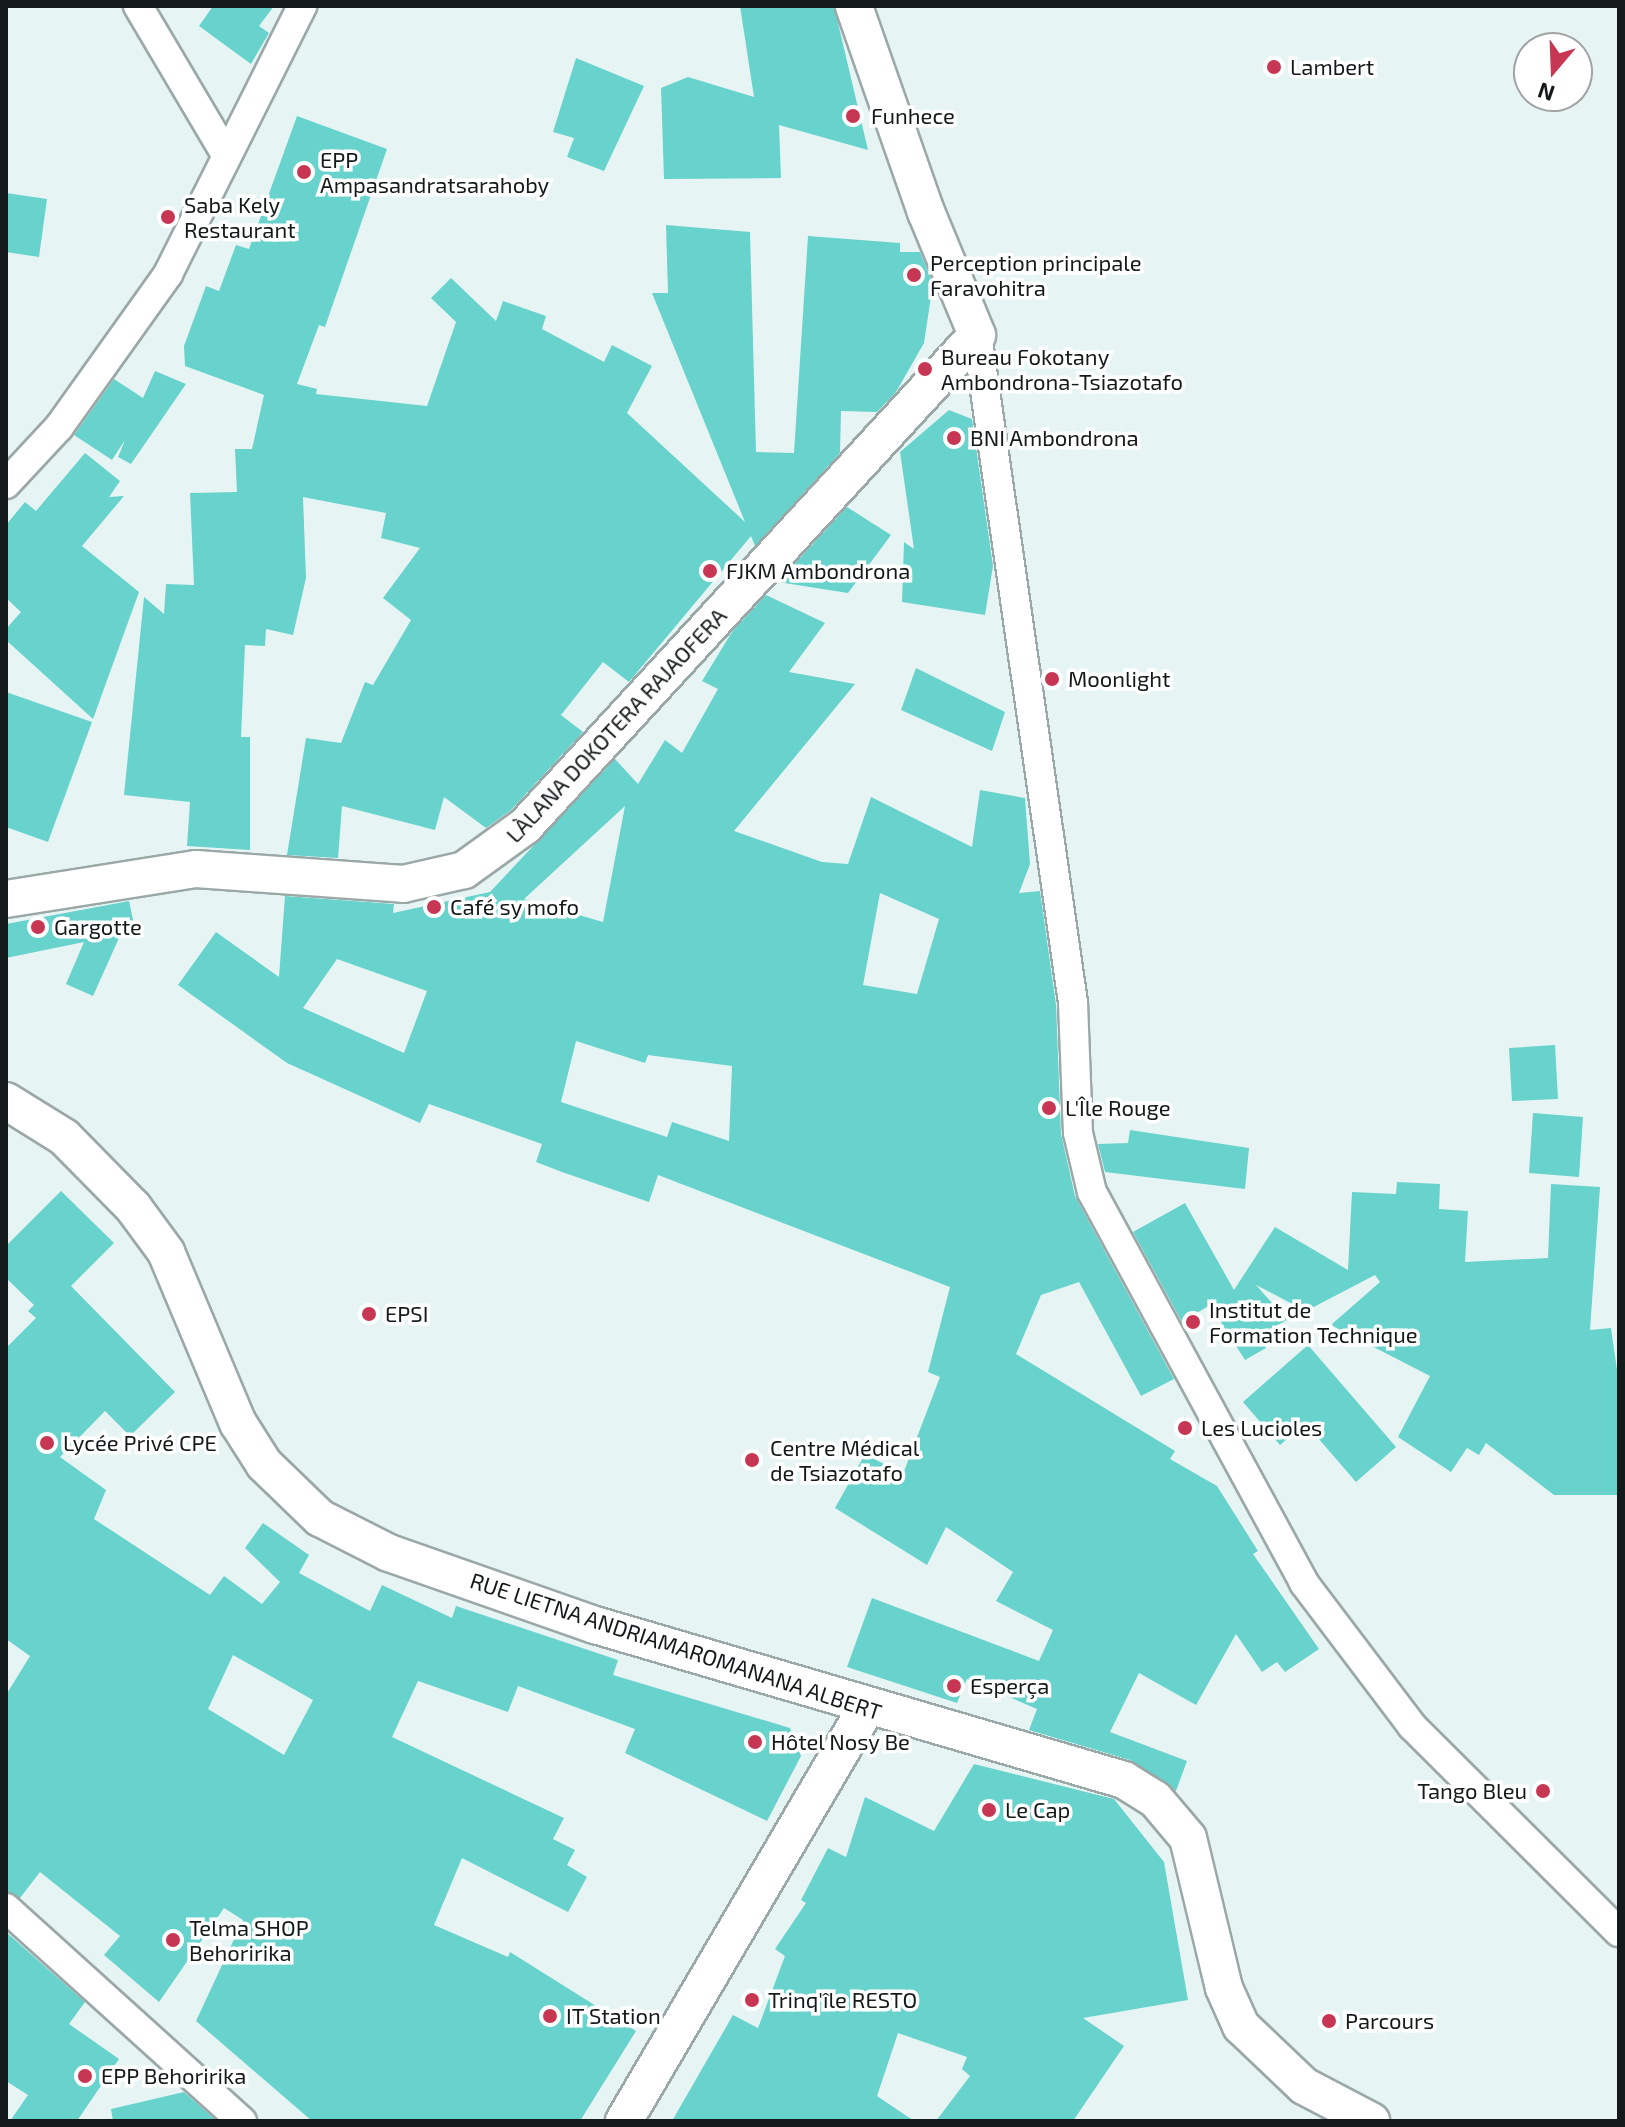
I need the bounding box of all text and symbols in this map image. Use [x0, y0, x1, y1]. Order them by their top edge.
north arrow [1513, 32, 1593, 112]
place label: Lambert [1290, 54, 1374, 80]
marker: Lambert [1265, 58, 1283, 76]
text: N [1534, 78, 1558, 108]
place label: Funhece [871, 103, 955, 129]
marker: Funhece [842, 105, 864, 127]
place label: EPP Ampasandratsarahoby [320, 146, 549, 198]
marker: EPP Ampasandratsarahoby [295, 163, 313, 181]
place label: Saba Kely Restaurant [184, 191, 296, 242]
marker: Saba Kely Restaurant [159, 208, 177, 226]
place label: Perception principale Faravohitra [930, 249, 1142, 300]
marker: Perception principale Faravohitra [905, 266, 923, 284]
place label: Bureau Fokotany Ambondrona-Tsiazotafo [941, 343, 1183, 394]
marker: Bureau Fokotany Ambondrona-Tsiazotafo [916, 360, 934, 378]
place label: BNI Ambondrona [970, 425, 1139, 451]
marker: BNI Ambondrona [945, 429, 963, 447]
place label: FJKM Ambondrona [726, 558, 911, 584]
marker: FJKM Ambondrona [701, 562, 719, 580]
street label: LÀLANA DOKOTERA RAJAOFERA [500, 602, 732, 848]
place label: Moonlight [1068, 666, 1170, 692]
marker: Moonlight [1043, 670, 1061, 688]
place label: Café sy mofo [450, 894, 580, 920]
marker: Café sy mofo [425, 898, 443, 916]
place label: Gargotte [54, 914, 142, 940]
marker: Gargotte [29, 918, 47, 936]
place label: L'Île Rouge [1065, 1095, 1171, 1121]
marker: L'Île Rouge [1040, 1099, 1058, 1117]
place label: Institut de Formation Technique [1209, 1296, 1418, 1348]
place label: EPSI [385, 1301, 428, 1327]
marker: EPSI [360, 1305, 378, 1323]
marker: Institut de Formation Technique [1184, 1313, 1202, 1331]
place label: Les Lucioles [1201, 1415, 1322, 1441]
marker: Les Lucioles [1176, 1419, 1194, 1437]
place label: Lycée Privé CPE [63, 1430, 217, 1456]
marker: Lycée Privé CPE [38, 1434, 56, 1452]
place label: Centre Médical de Tsiazotafo [770, 1434, 919, 1486]
marker: Centre Médical de Tsiazotafo [741, 1449, 763, 1471]
street label: RUE LIETNA ANDRIAMAROMANANA ALBERT [466, 1567, 886, 1725]
place label: Esperça [970, 1673, 1049, 1699]
marker: Esperça [945, 1677, 963, 1695]
place label: Hôtel Nosy Be [771, 1729, 911, 1755]
marker: Hôtel Nosy Be [746, 1733, 764, 1751]
place label: Tango Bleu [1417, 1778, 1527, 1804]
marker: Tango Bleu [1534, 1782, 1552, 1800]
place label: Le Cap [1005, 1797, 1070, 1823]
marker: Le Cap [980, 1801, 998, 1819]
place label: Telma SHOP Behoririka [189, 1914, 309, 1966]
marker: Telma SHOP Behoririka [164, 1931, 182, 1949]
place label: Trinq'île RESTO [768, 1987, 917, 2013]
marker: Trinq'île RESTO [743, 1991, 761, 2009]
place label: IT Station [566, 2003, 661, 2029]
marker: IT Station [541, 2007, 559, 2025]
place label: Parcours [1345, 2008, 1434, 2034]
marker: Parcours [1320, 2012, 1338, 2030]
place label: EPP Behoririka [101, 2063, 247, 2089]
marker: EPP Behoririka [76, 2067, 94, 2085]

